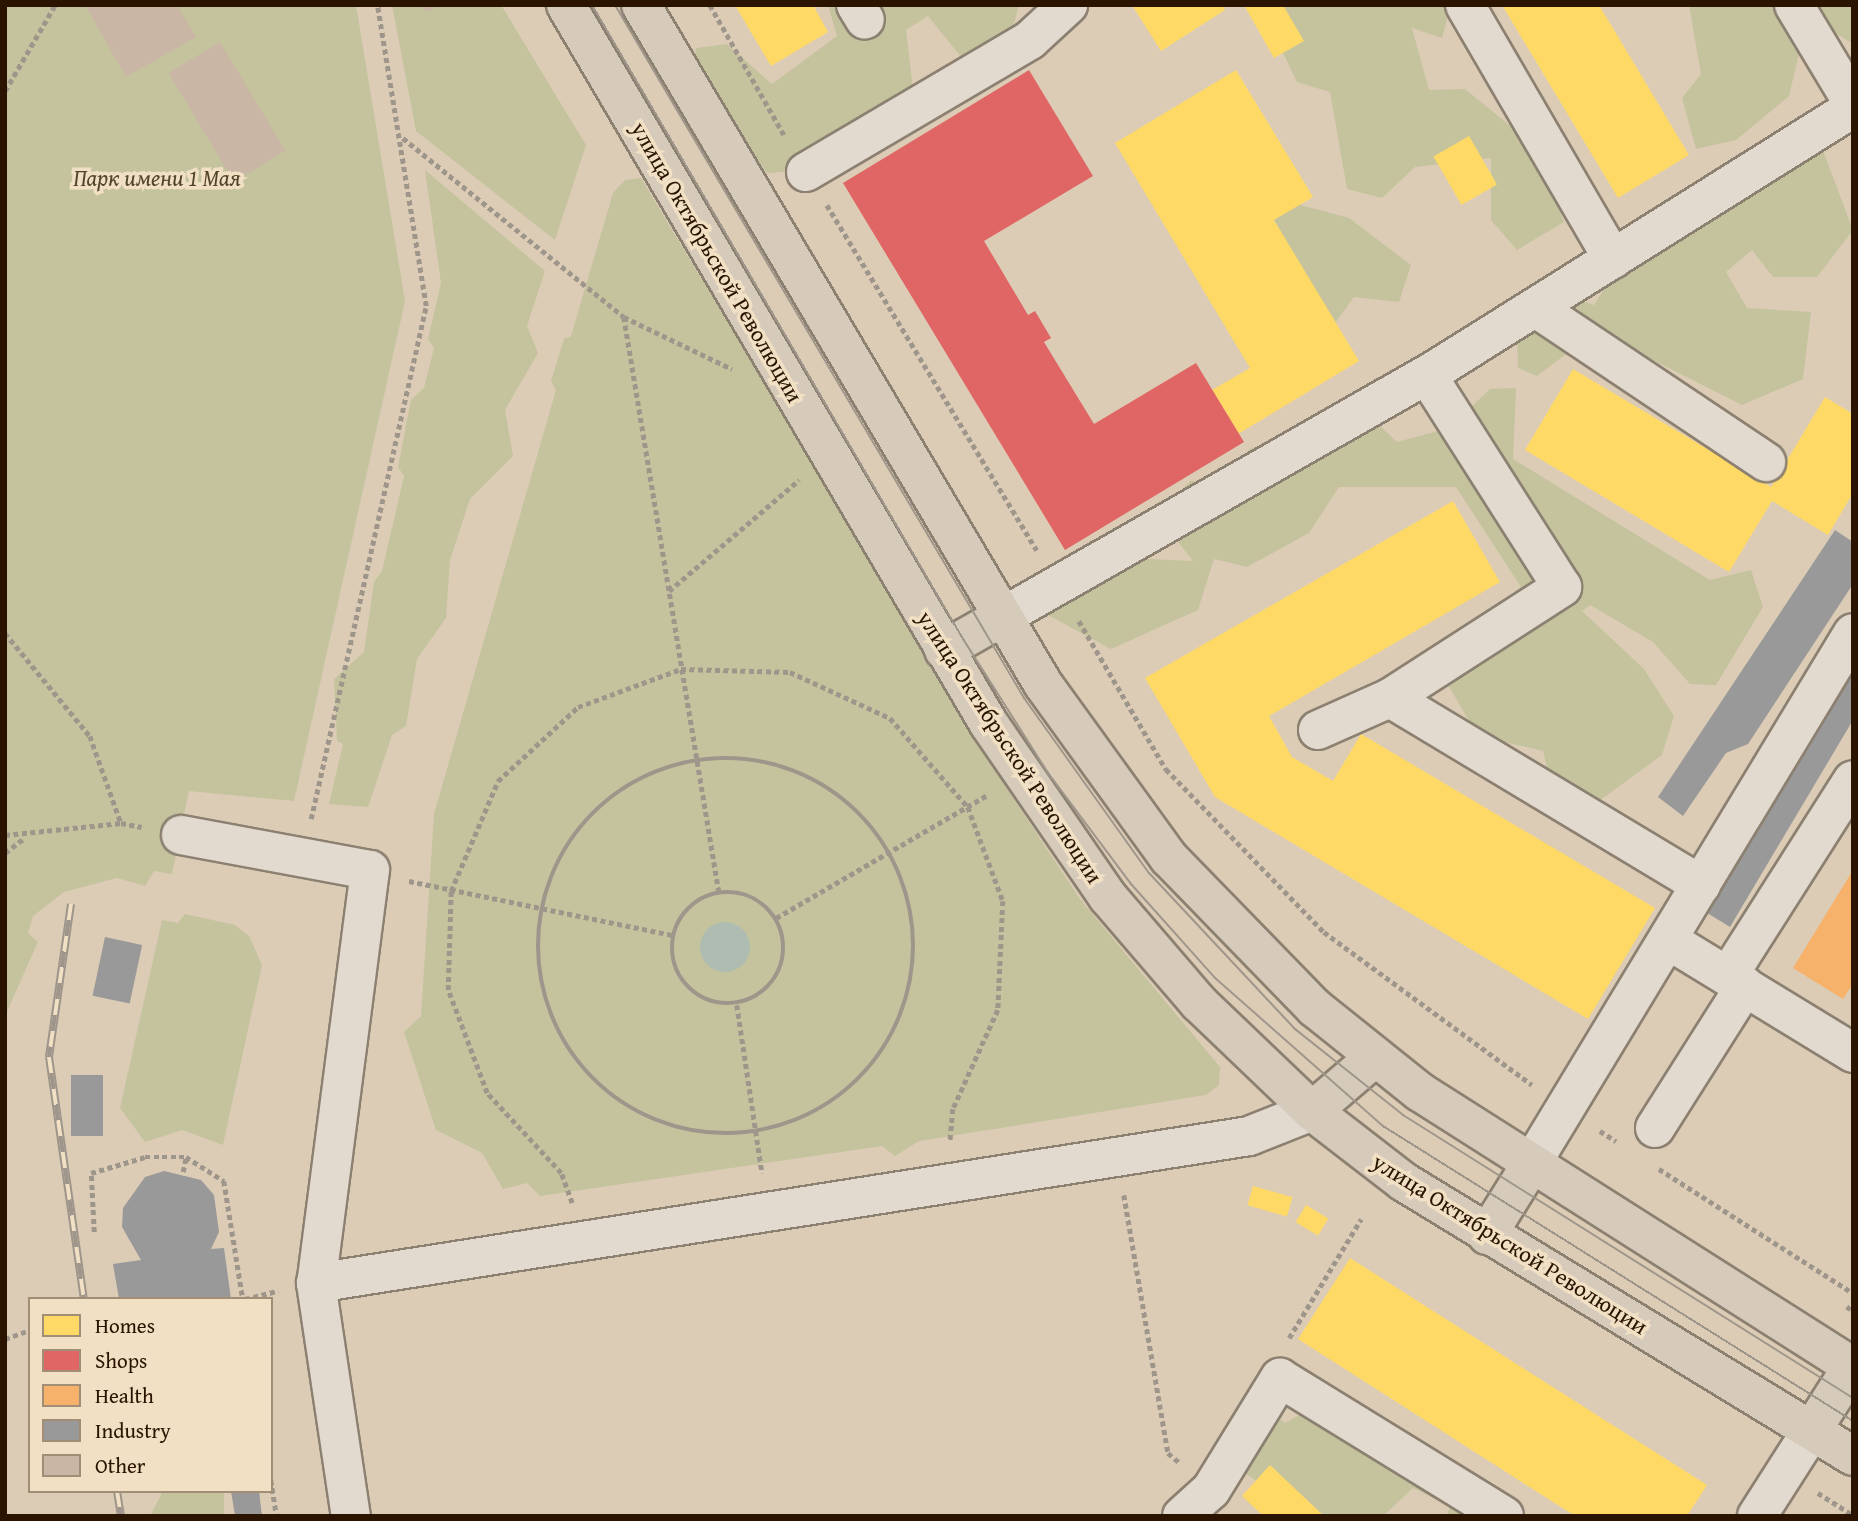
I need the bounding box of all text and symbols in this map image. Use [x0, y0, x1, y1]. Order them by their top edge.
street label: улица Октябрьской Революции [625, 117, 809, 407]
park label: Парк имени 1 Мая [73, 164, 241, 192]
street label: улица Октябрьской Революции [911, 606, 1109, 888]
street label: улица Октябрьской Революции [1367, 1148, 1653, 1340]
legend [28, 1297, 273, 1493]
text: Homes [95, 1310, 155, 1341]
text: Shops [95, 1345, 147, 1376]
text: Health [95, 1380, 154, 1411]
text: Industry [95, 1415, 171, 1446]
text: Other [95, 1450, 145, 1481]

